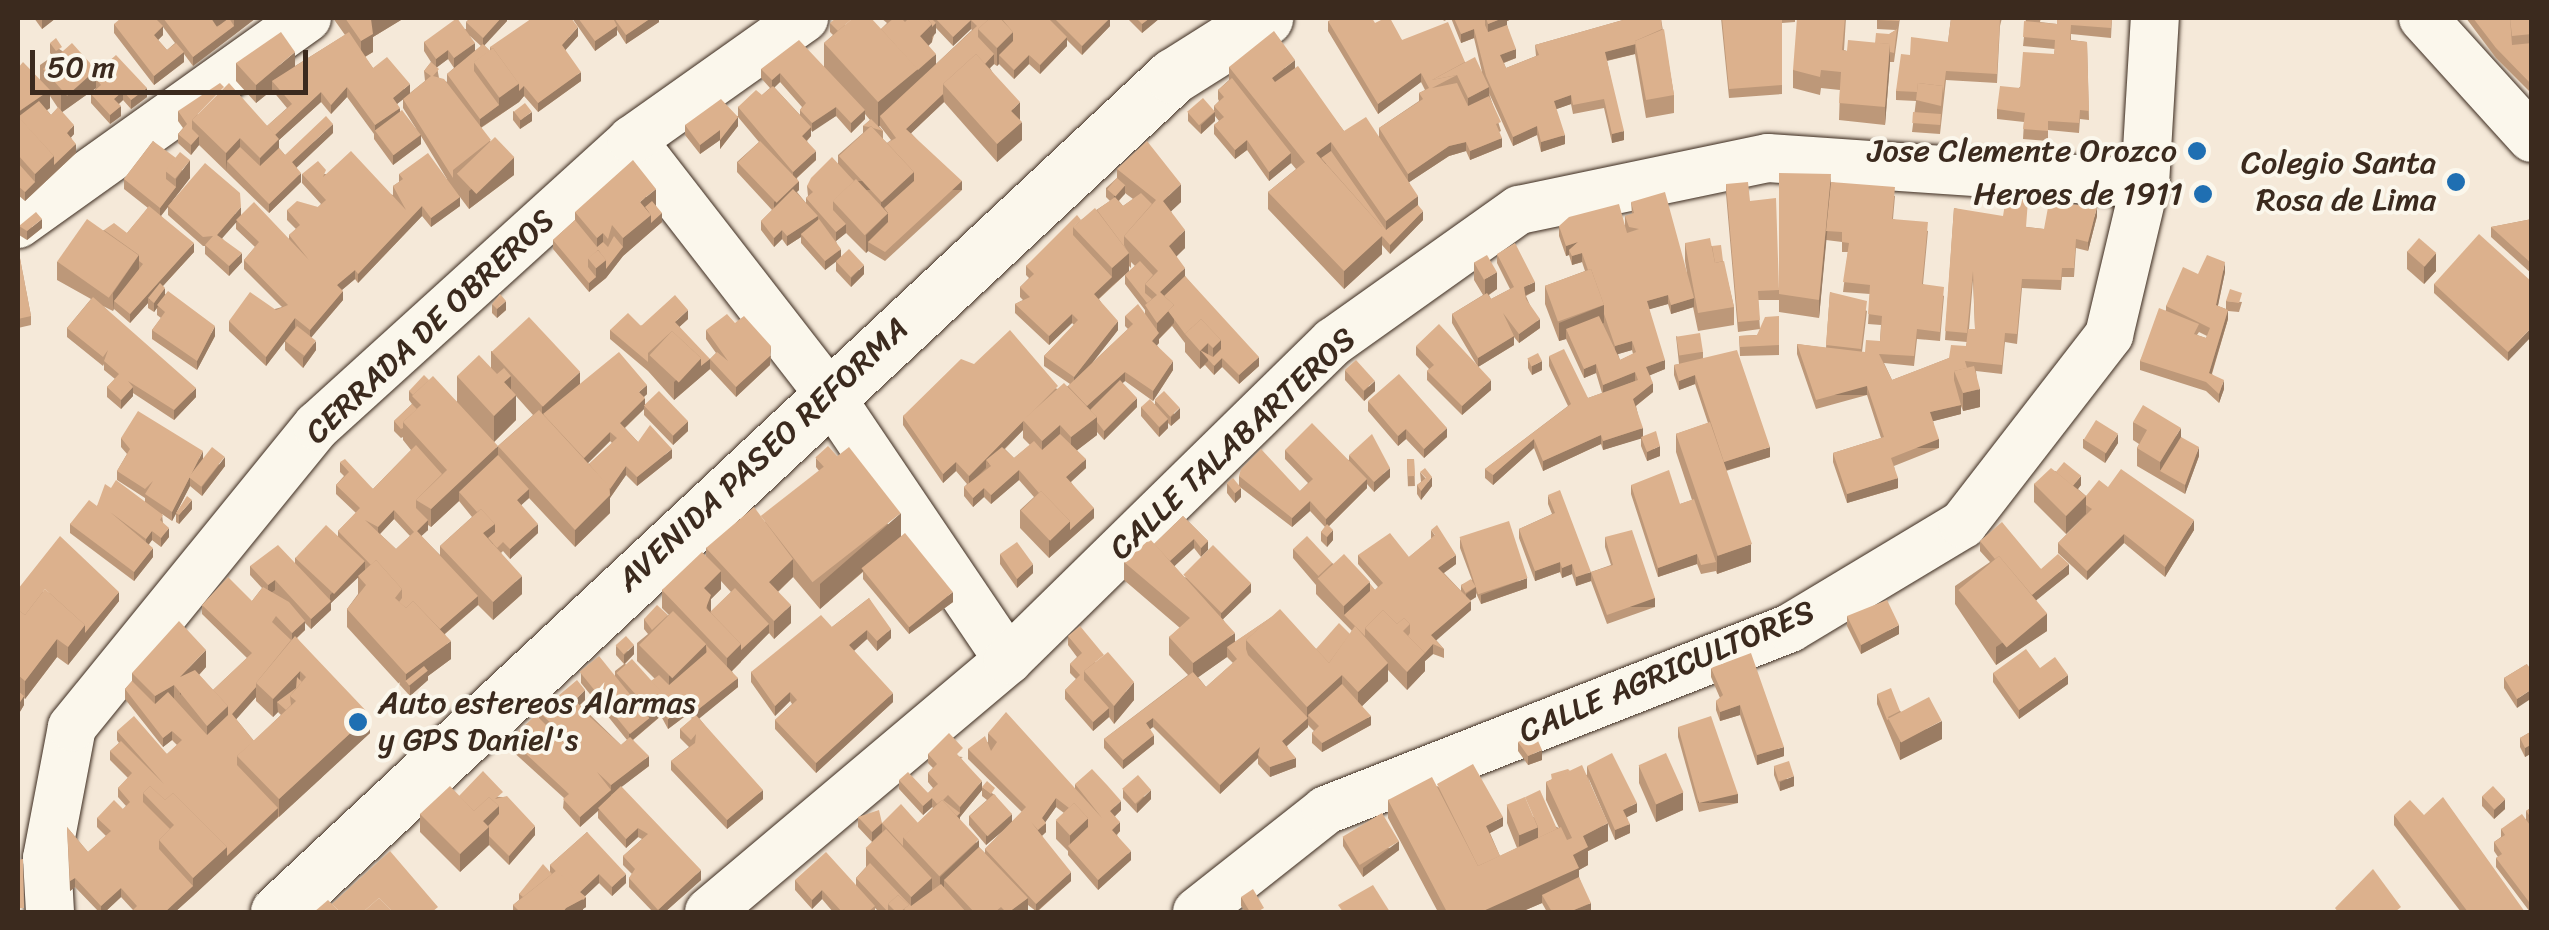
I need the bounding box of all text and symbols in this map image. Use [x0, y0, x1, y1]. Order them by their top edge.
scale bar [35, 30, 312, 92]
text: 50 m [47, 40, 115, 94]
place label: Jose Clemente Orozco [1867, 132, 2177, 170]
marker: Jose Clemente Orozco [2186, 140, 2208, 162]
place label: Colegio Santa Rosa de Lima [2241, 145, 2436, 220]
marker: Colegio Santa Rosa de Lima [2445, 171, 2467, 193]
place label: Heroes de 1911 [1974, 175, 2183, 213]
marker: Heroes de 1911 [2192, 183, 2214, 205]
street label: CERRADA DE OBREROS [297, 201, 563, 453]
street label: AVENIDA PASEO REFORMA [609, 310, 917, 600]
street label: CALLE TALABARTEROS [1102, 320, 1364, 568]
street label: CALLE AGRICULTORES [1515, 593, 1819, 751]
place label: Auto estereos Alarmas y GPS Daniel's [378, 685, 699, 760]
marker: Auto estereos Alarmas y GPS Daniel's [347, 711, 369, 733]

